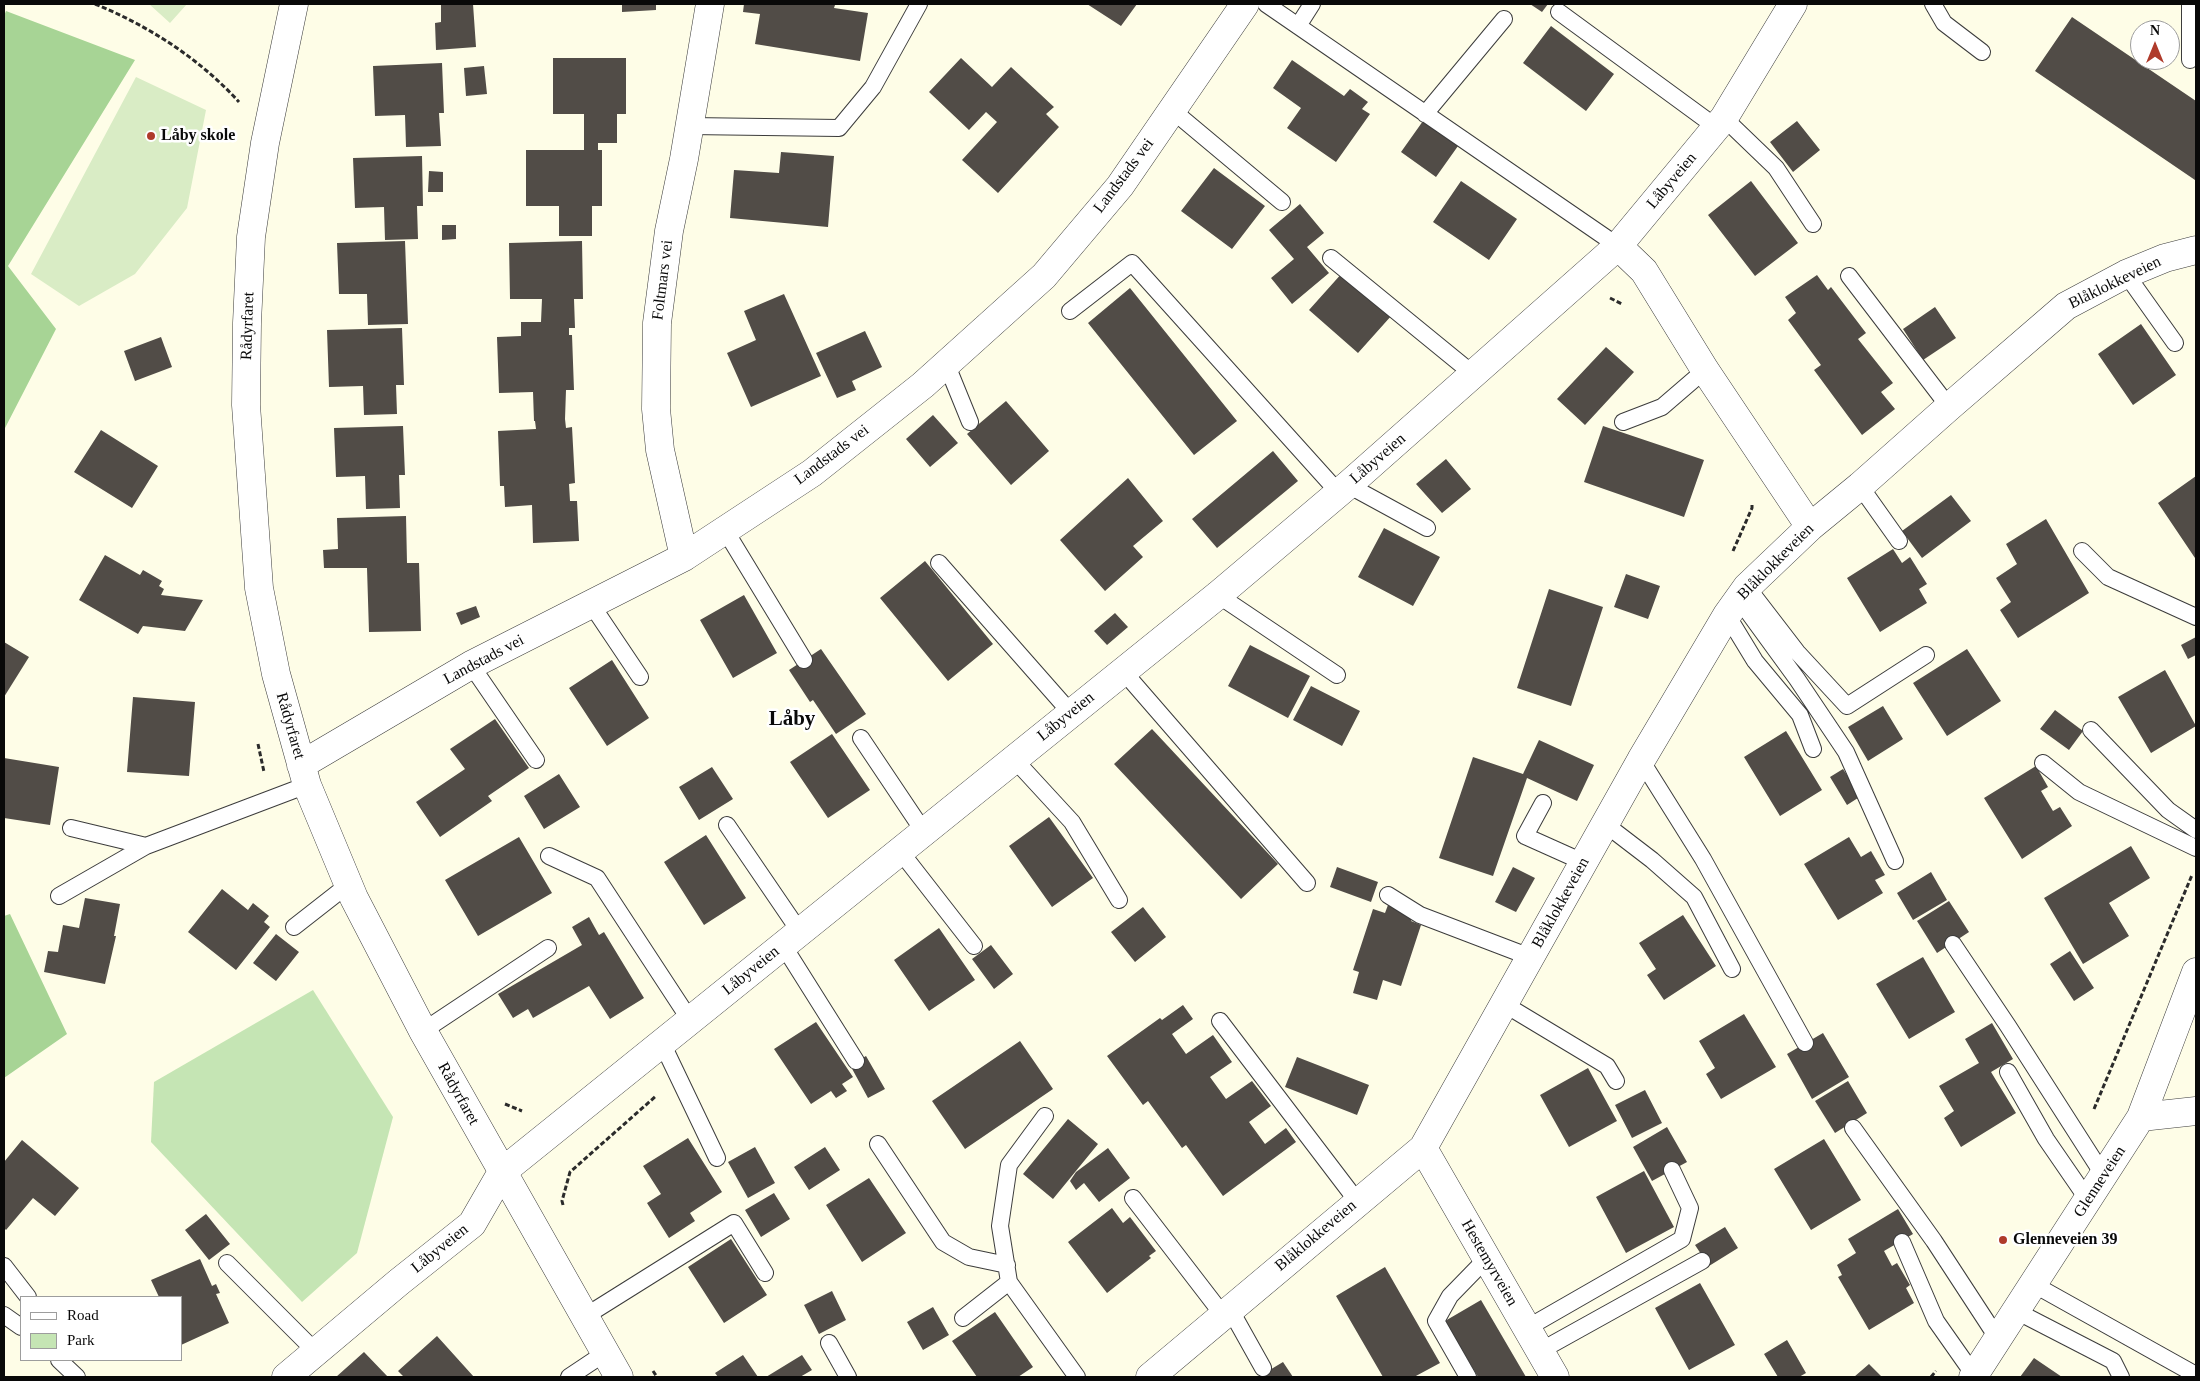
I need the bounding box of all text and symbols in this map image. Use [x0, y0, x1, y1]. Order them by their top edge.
north arrow [2130, 20, 2180, 70]
text: N [2150, 23, 2160, 38]
place label: Låby skole [161, 126, 235, 146]
marker: Låby skole [145, 130, 157, 142]
street label: Landstads vei [1090, 135, 1158, 217]
street label: Låbyveien [1643, 149, 1701, 213]
street label: Foltmars vei [649, 239, 677, 321]
street label: Blåklokkeveien [2066, 252, 2164, 314]
street label: Rådyrfaret [237, 291, 259, 361]
street label: Landstads vei [791, 421, 873, 489]
street label: Låbyveien [1346, 430, 1410, 488]
street label: Blåklokkeveien [1734, 520, 1818, 604]
street label: Landstads vei [440, 631, 528, 689]
street label: Låbyveien [1034, 688, 1098, 746]
street label: Rådyrfaret [271, 690, 309, 762]
district label: Låby [769, 707, 815, 733]
street label: Blåklokkeveien [1528, 854, 1594, 952]
street label: Låbyveien [719, 942, 783, 1000]
street label: Rådyrfaret [433, 1059, 483, 1129]
street label: Glenneveien [2070, 1143, 2130, 1221]
street label: Blåklokkeveien [1271, 1196, 1361, 1276]
street label: Hestemyrveien [1456, 1216, 1522, 1310]
street label: Låbyveien [408, 1220, 472, 1278]
place label: Glenneveien 39 [2013, 1230, 2117, 1250]
marker: Glenneveien 39 [1997, 1234, 2009, 1246]
legend [20, 1296, 182, 1361]
text: Road [67, 1307, 99, 1323]
text: Park [67, 1332, 95, 1348]

